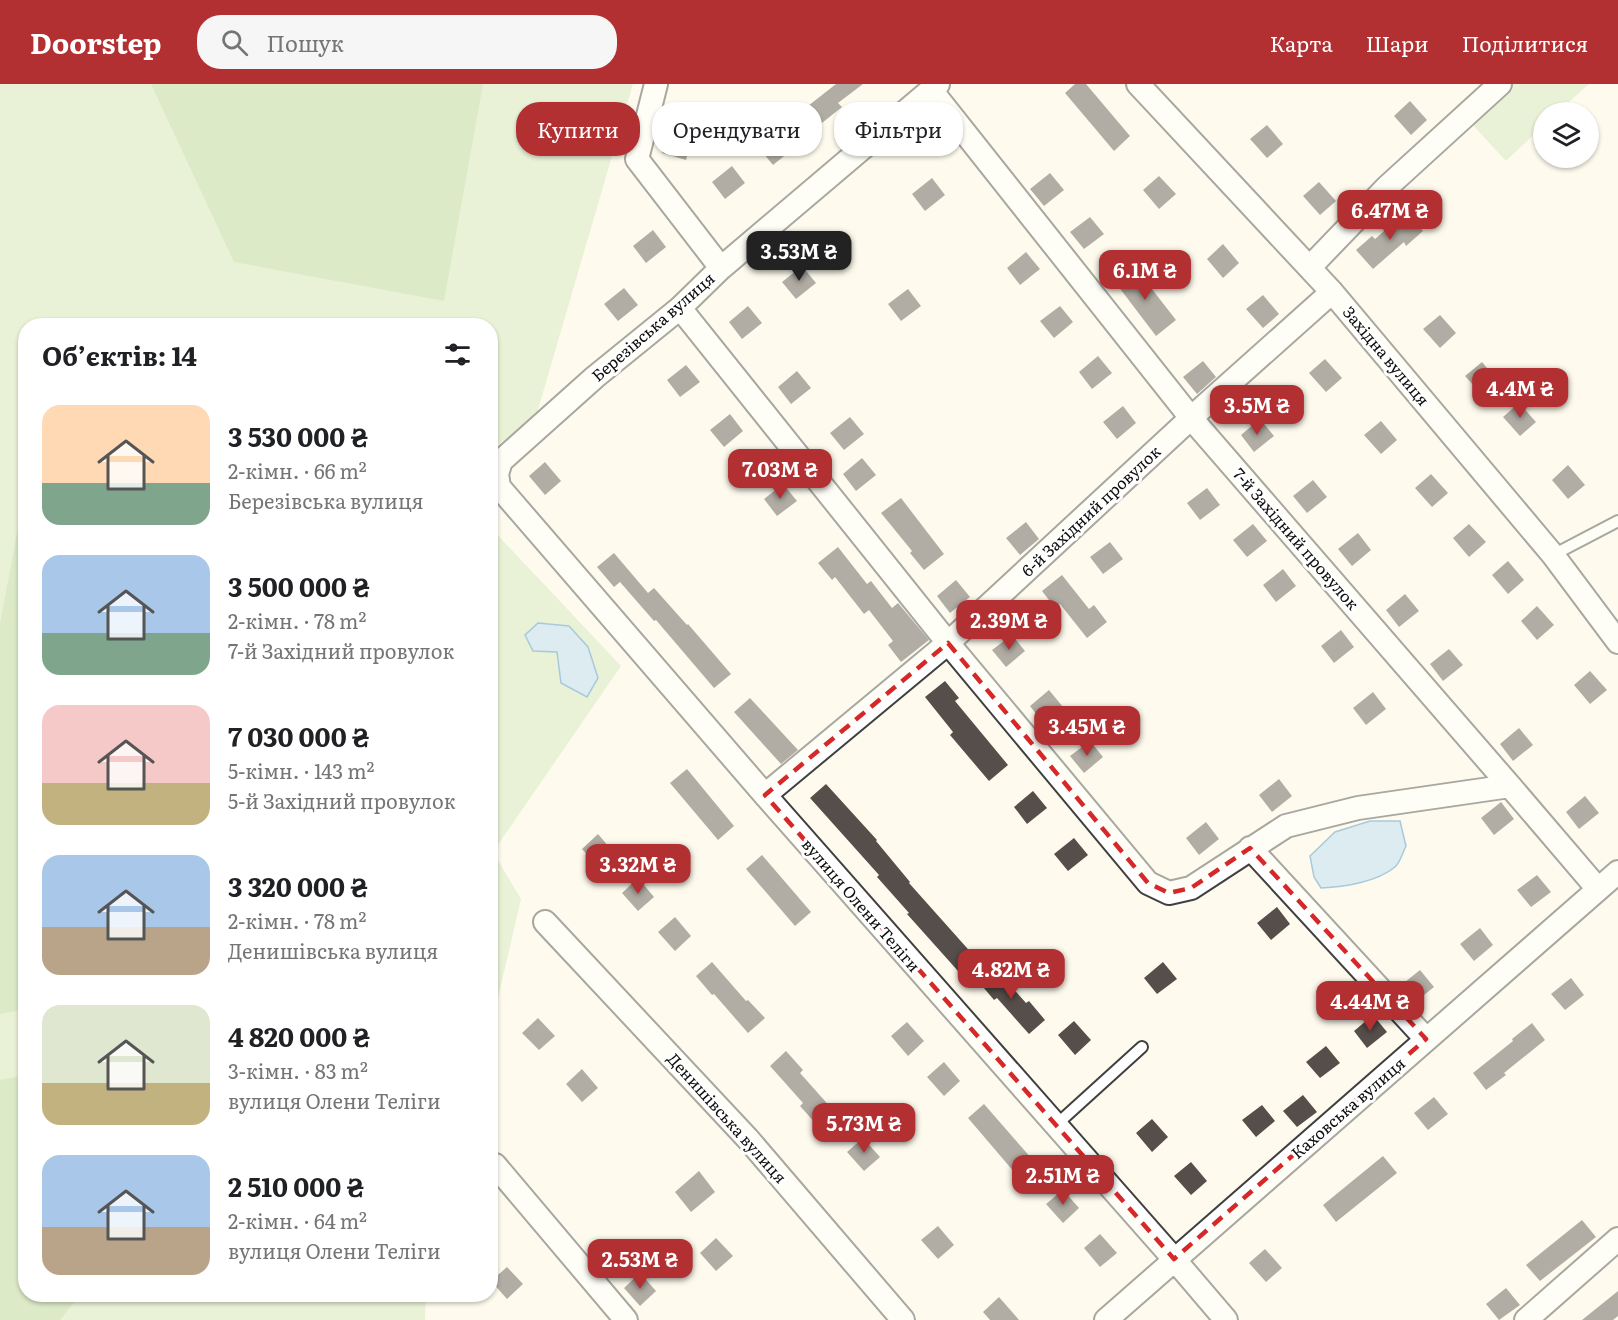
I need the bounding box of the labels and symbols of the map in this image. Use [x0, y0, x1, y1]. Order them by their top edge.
pin: 6.47M ₴ [1335, 190, 1445, 241]
pin: 3.53M ₴ [744, 231, 854, 282]
pin: 6.1M ₴ [1096, 250, 1194, 301]
street label: Березівська вулиця [585, 266, 719, 387]
street label: Західна вулиця [1338, 300, 1436, 410]
pin: 4.4M ₴ [1471, 368, 1569, 419]
pin: 3.5M ₴ [1208, 385, 1306, 436]
street label: 6-й Західний провулок [1015, 439, 1166, 581]
pin: 7.03M ₴ [725, 449, 835, 500]
street label: 7-й Західний провулок [1228, 462, 1366, 615]
pin: 2.39M ₴ [954, 600, 1064, 651]
pin: 3.45M ₴ [1032, 706, 1142, 757]
street label: вулиця Олени Теліги [797, 832, 927, 976]
pin: 3.32M ₴ [583, 844, 693, 895]
pin: 4.82M ₴ [956, 949, 1066, 1000]
pin: 4.44M ₴ [1315, 981, 1425, 1032]
street label: Денишівська вулиця [663, 1047, 793, 1188]
street label: Каховська вулиця [1285, 1051, 1410, 1164]
pin: 5.73M ₴ [809, 1103, 919, 1154]
pin: 2.51M ₴ [1008, 1155, 1118, 1206]
pin: 2.53M ₴ [585, 1239, 695, 1290]

